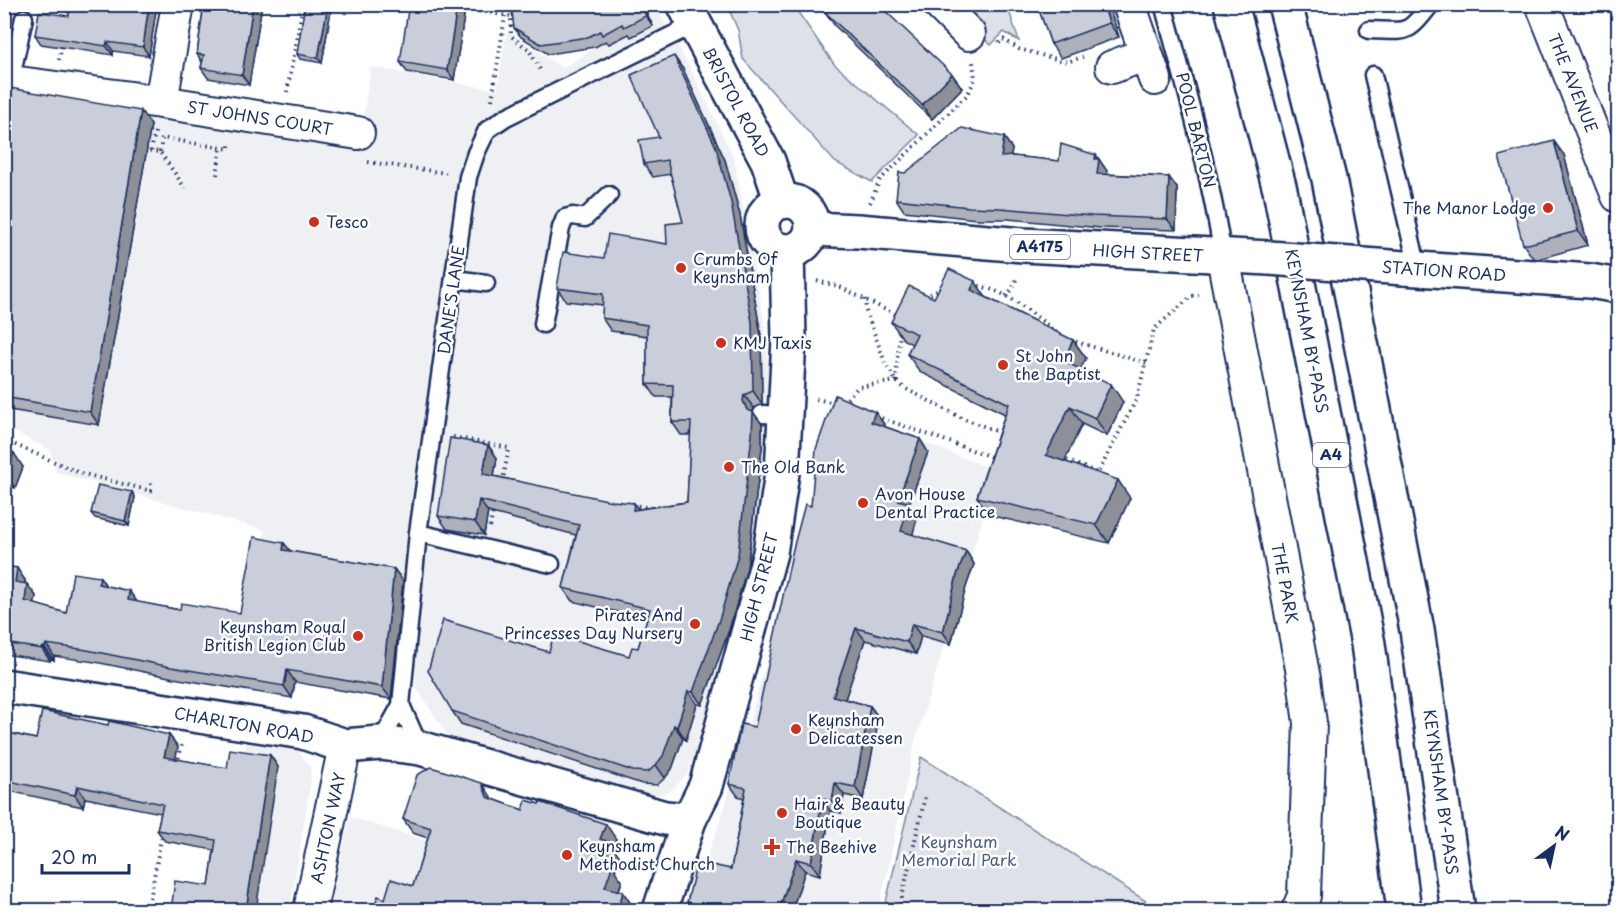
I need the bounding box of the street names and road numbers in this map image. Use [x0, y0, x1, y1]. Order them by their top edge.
street label: THE AVENUE [1543, 29, 1605, 136]
street label: BRISTOL ROAD [698, 42, 776, 161]
street label: POOL BARTON [1171, 69, 1223, 190]
street label: ST JOHNS COURT [186, 94, 335, 140]
road number: A4175 [1010, 235, 1070, 259]
street label: HIGH STREET [1092, 237, 1204, 267]
street label: DANE'S LANE [430, 244, 470, 356]
street label: KEYNSHAM BY-PASS [1280, 247, 1336, 415]
street label: STATION ROAD [1381, 254, 1507, 286]
road number: A4 [1313, 443, 1349, 467]
street label: HIGH STREET [733, 530, 783, 644]
street label: THE PARK [1266, 541, 1306, 625]
street label: CHARLTON ROAD [172, 700, 316, 748]
street label: KEYNSHAM BY-PASS [1418, 708, 1465, 876]
street label: ASHTON WAY [304, 770, 351, 886]

